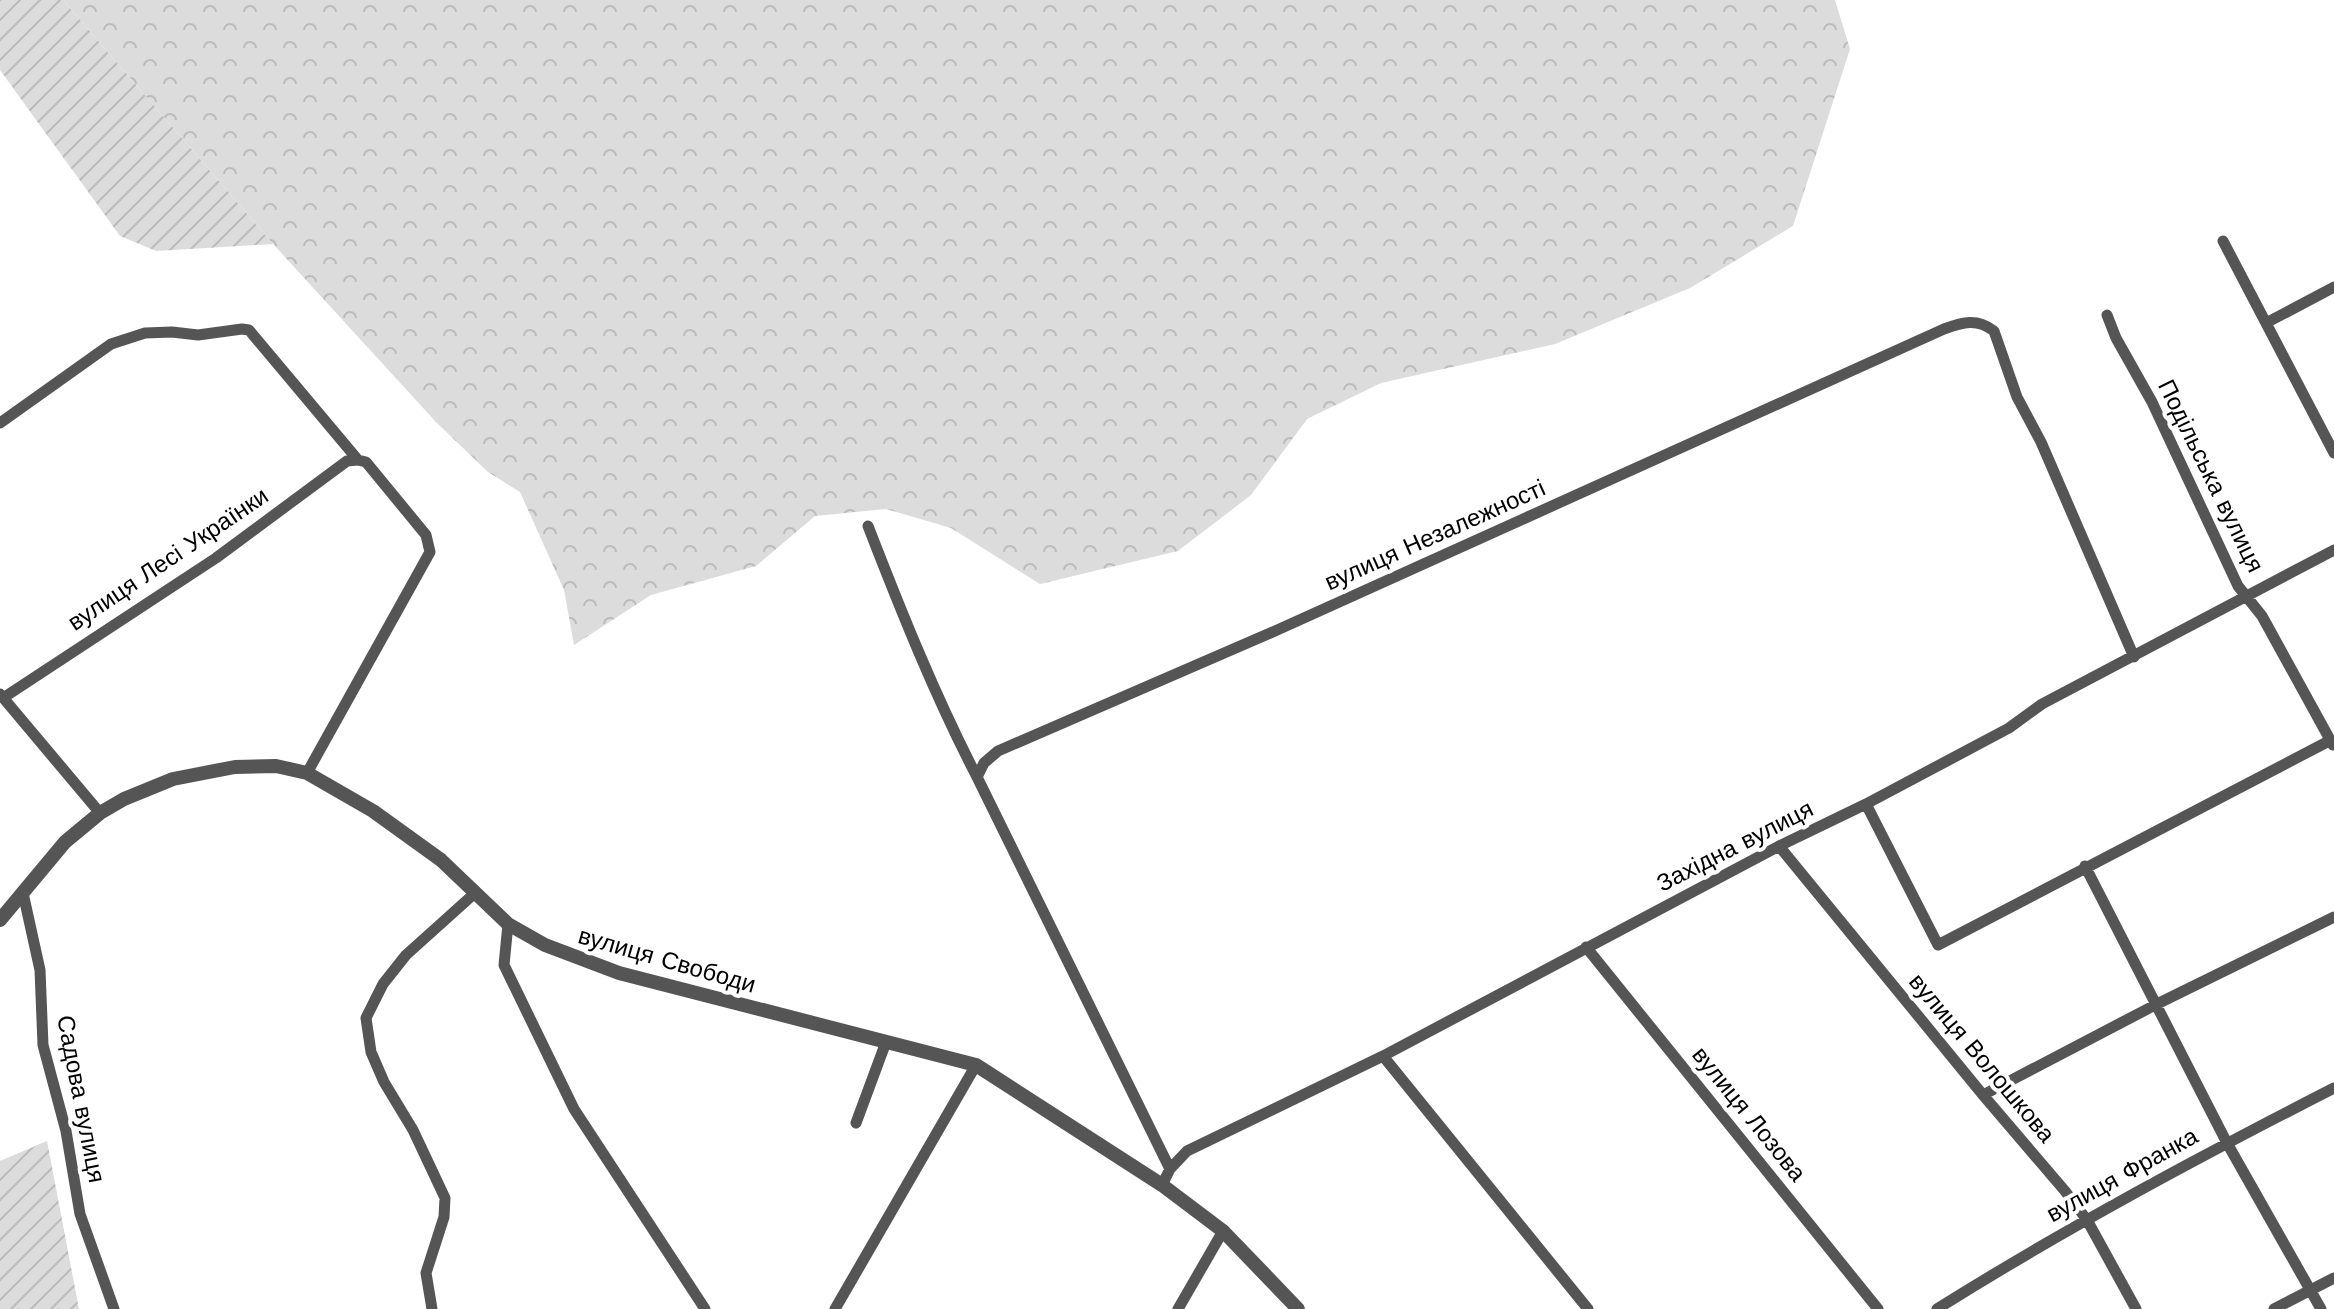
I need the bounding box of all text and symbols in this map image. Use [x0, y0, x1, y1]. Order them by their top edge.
street label: Подільська вулиця [2152, 375, 2270, 577]
street label: вулиця Незалежності [1320, 474, 1550, 596]
street label: вулиця Лесі Українки [62, 481, 274, 637]
street label: Західна вулиця [1652, 795, 1818, 897]
street label: вулиця Свободи [575, 921, 759, 999]
street label: вулиця Волошкова [1903, 968, 2061, 1149]
street label: Садова вулиця [51, 1013, 111, 1185]
street label: вулиця Лозова [1686, 1041, 1812, 1187]
street label: вулиця Франка [2041, 1122, 2203, 1228]

